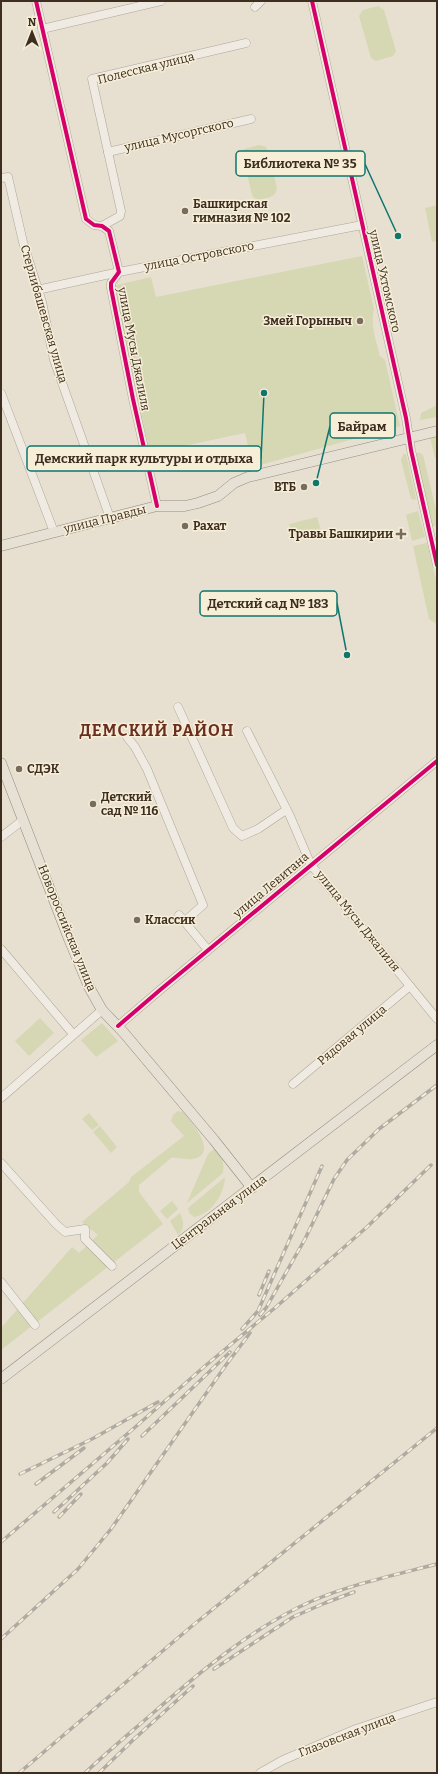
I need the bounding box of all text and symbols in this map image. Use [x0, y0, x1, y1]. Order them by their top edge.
north arrow [12, 12, 52, 52]
text: N [28, 16, 37, 29]
street label: Полесская улица [96, 49, 196, 87]
street label: улица Мусоргского [122, 116, 235, 155]
callout: Библиотека № 35 [236, 151, 365, 176]
text: Библиотека № 35 [243, 156, 357, 171]
place label: Башкирская гимназия № 102 [193, 197, 291, 225]
marker: Башкирская гимназия № 102 [180, 206, 190, 216]
street label: улица Ухтомского [366, 227, 404, 334]
street label: улица Островского [142, 238, 255, 274]
street label: Стерлибашевская улица [18, 243, 71, 385]
street label: улица Мусы Джалиля [115, 285, 153, 412]
place label: Змей Горыныч [263, 314, 353, 328]
marker: Змей Горыныч [355, 316, 365, 326]
callout: Байрам [330, 413, 395, 438]
text: Байрам [337, 419, 387, 434]
callout: Демский парк культуры и отдыха [27, 446, 261, 471]
text: Демский парк культуры и отдыха [35, 451, 254, 466]
place label: ВТБ [274, 480, 296, 494]
marker: ВТБ [299, 482, 309, 492]
street label: улица Правды [61, 502, 148, 536]
place label: Рахат [193, 519, 227, 533]
marker: Рахат [180, 521, 190, 531]
place label: Травы Башкирии [289, 527, 393, 541]
marker: Травы Башкирии [396, 529, 406, 539]
callout: Детский сад № 183 [200, 591, 337, 616]
text: Детский сад № 183 [207, 596, 329, 611]
district label: ДЕМСКИЙ РАЙОН [80, 720, 234, 740]
place label: СДЭК [27, 762, 60, 776]
marker: СДЭК [14, 764, 24, 774]
place label: Детский сад № 116 [101, 790, 158, 818]
marker: Детский сад № 116 [88, 799, 98, 809]
street label: улица Левитана [230, 849, 312, 921]
street label: Новороссийская улица [35, 863, 99, 994]
street label: улица Мусы Джалиля [312, 867, 403, 975]
place label: Классик [145, 913, 196, 927]
marker: Классик [132, 915, 142, 925]
street label: Рядовая улица [315, 1002, 390, 1068]
street label: Центральная улица [169, 1171, 270, 1252]
street label: Глазовская улица [297, 1710, 398, 1760]

